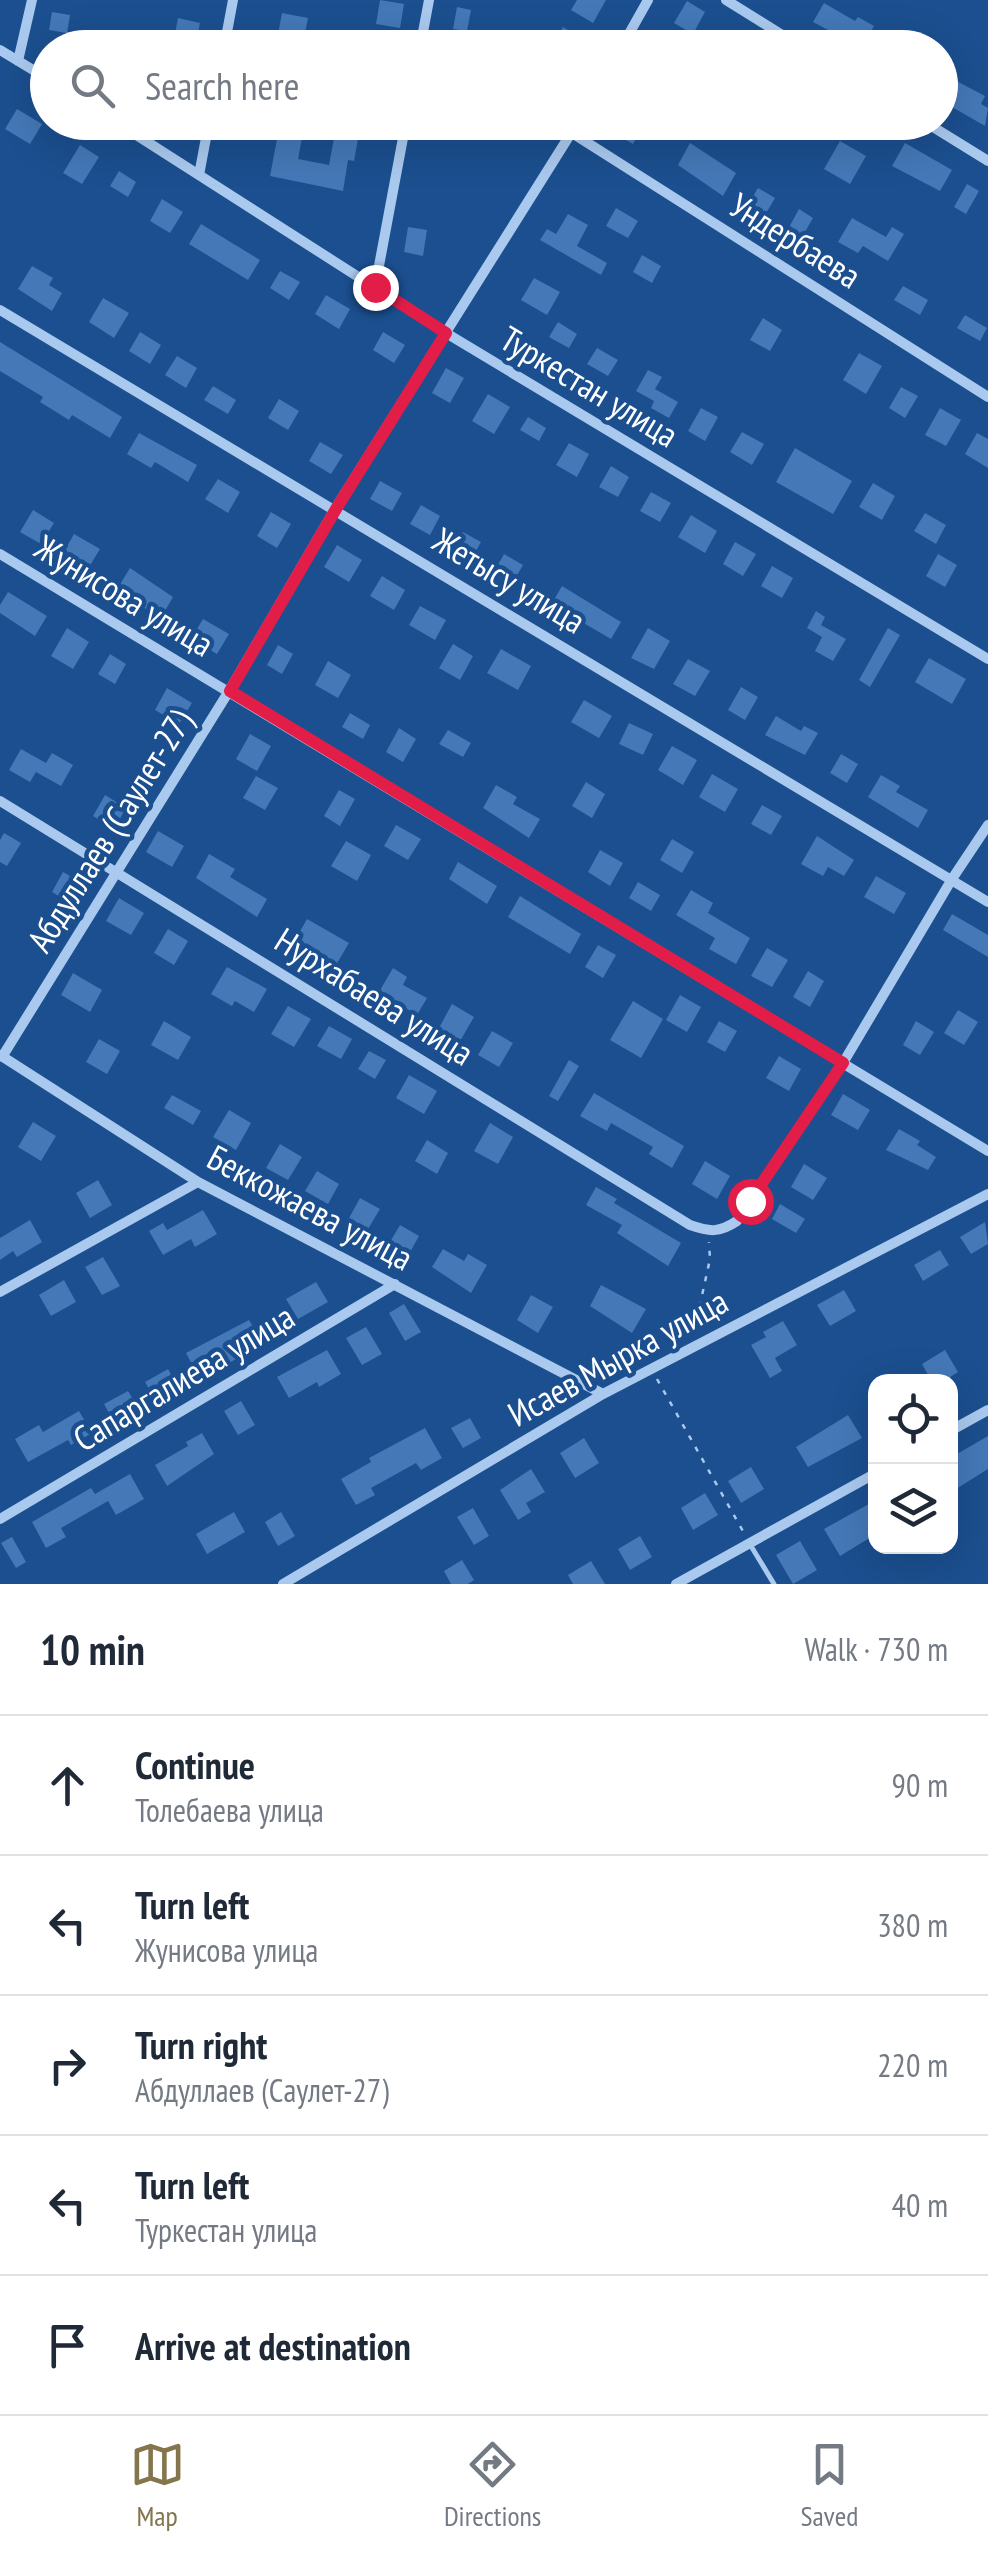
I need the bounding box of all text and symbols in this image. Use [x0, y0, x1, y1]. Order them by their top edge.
search box [30, 30, 958, 140]
icon: search [65, 58, 120, 113]
text: Search here [145, 61, 299, 110]
street label: Ундербаева [721, 182, 870, 298]
route end [353, 265, 399, 311]
street label: Туркестан улица [492, 315, 687, 457]
street label: Жетысу улица [424, 516, 594, 644]
street label: Жунисова улица [26, 523, 222, 666]
street label: Абдуллаев (Саулет-27) [16, 700, 203, 960]
street label: Нурхабаева улица [267, 917, 482, 1075]
street label: Беккожаева улица [200, 1134, 421, 1281]
route start [728, 1179, 774, 1225]
street label: Исаев Мырка улица [499, 1278, 736, 1436]
street label: Сапаргалиева улица [65, 1293, 302, 1461]
map controls [868, 1374, 958, 1554]
button: locate [868, 1374, 958, 1464]
button: layers [868, 1464, 958, 1554]
text: 10 min [40, 1622, 145, 1677]
text: Walk · 730 m [804, 1628, 948, 1670]
text: Continue [135, 1740, 255, 1789]
icon: ahead [40, 1758, 95, 1813]
text: 90 m [892, 1764, 948, 1806]
text: Толебаева улица [135, 1789, 324, 1831]
text: Turn left [135, 1880, 249, 1929]
icon: left [40, 1898, 95, 1953]
text: 380 m [877, 1904, 948, 1946]
text: Жунисова улица [135, 1929, 318, 1971]
text: Turn right [135, 2020, 267, 2069]
icon: right [40, 2038, 95, 2093]
text: 220 m [877, 2044, 948, 2086]
text: Абдуллаев (Саулет-27) [135, 2069, 389, 2111]
text: Turn left [135, 2160, 249, 2209]
icon: left [40, 2178, 95, 2233]
text: 40 m [892, 2184, 948, 2226]
text: Туркестан улица [135, 2209, 317, 2251]
icon: arrive [40, 2318, 95, 2373]
text: Arrive at destination [135, 2321, 411, 2370]
tab: Map [130, 2437, 185, 2534]
tab: Directions [444, 2437, 541, 2534]
tab: Saved [801, 2437, 858, 2534]

